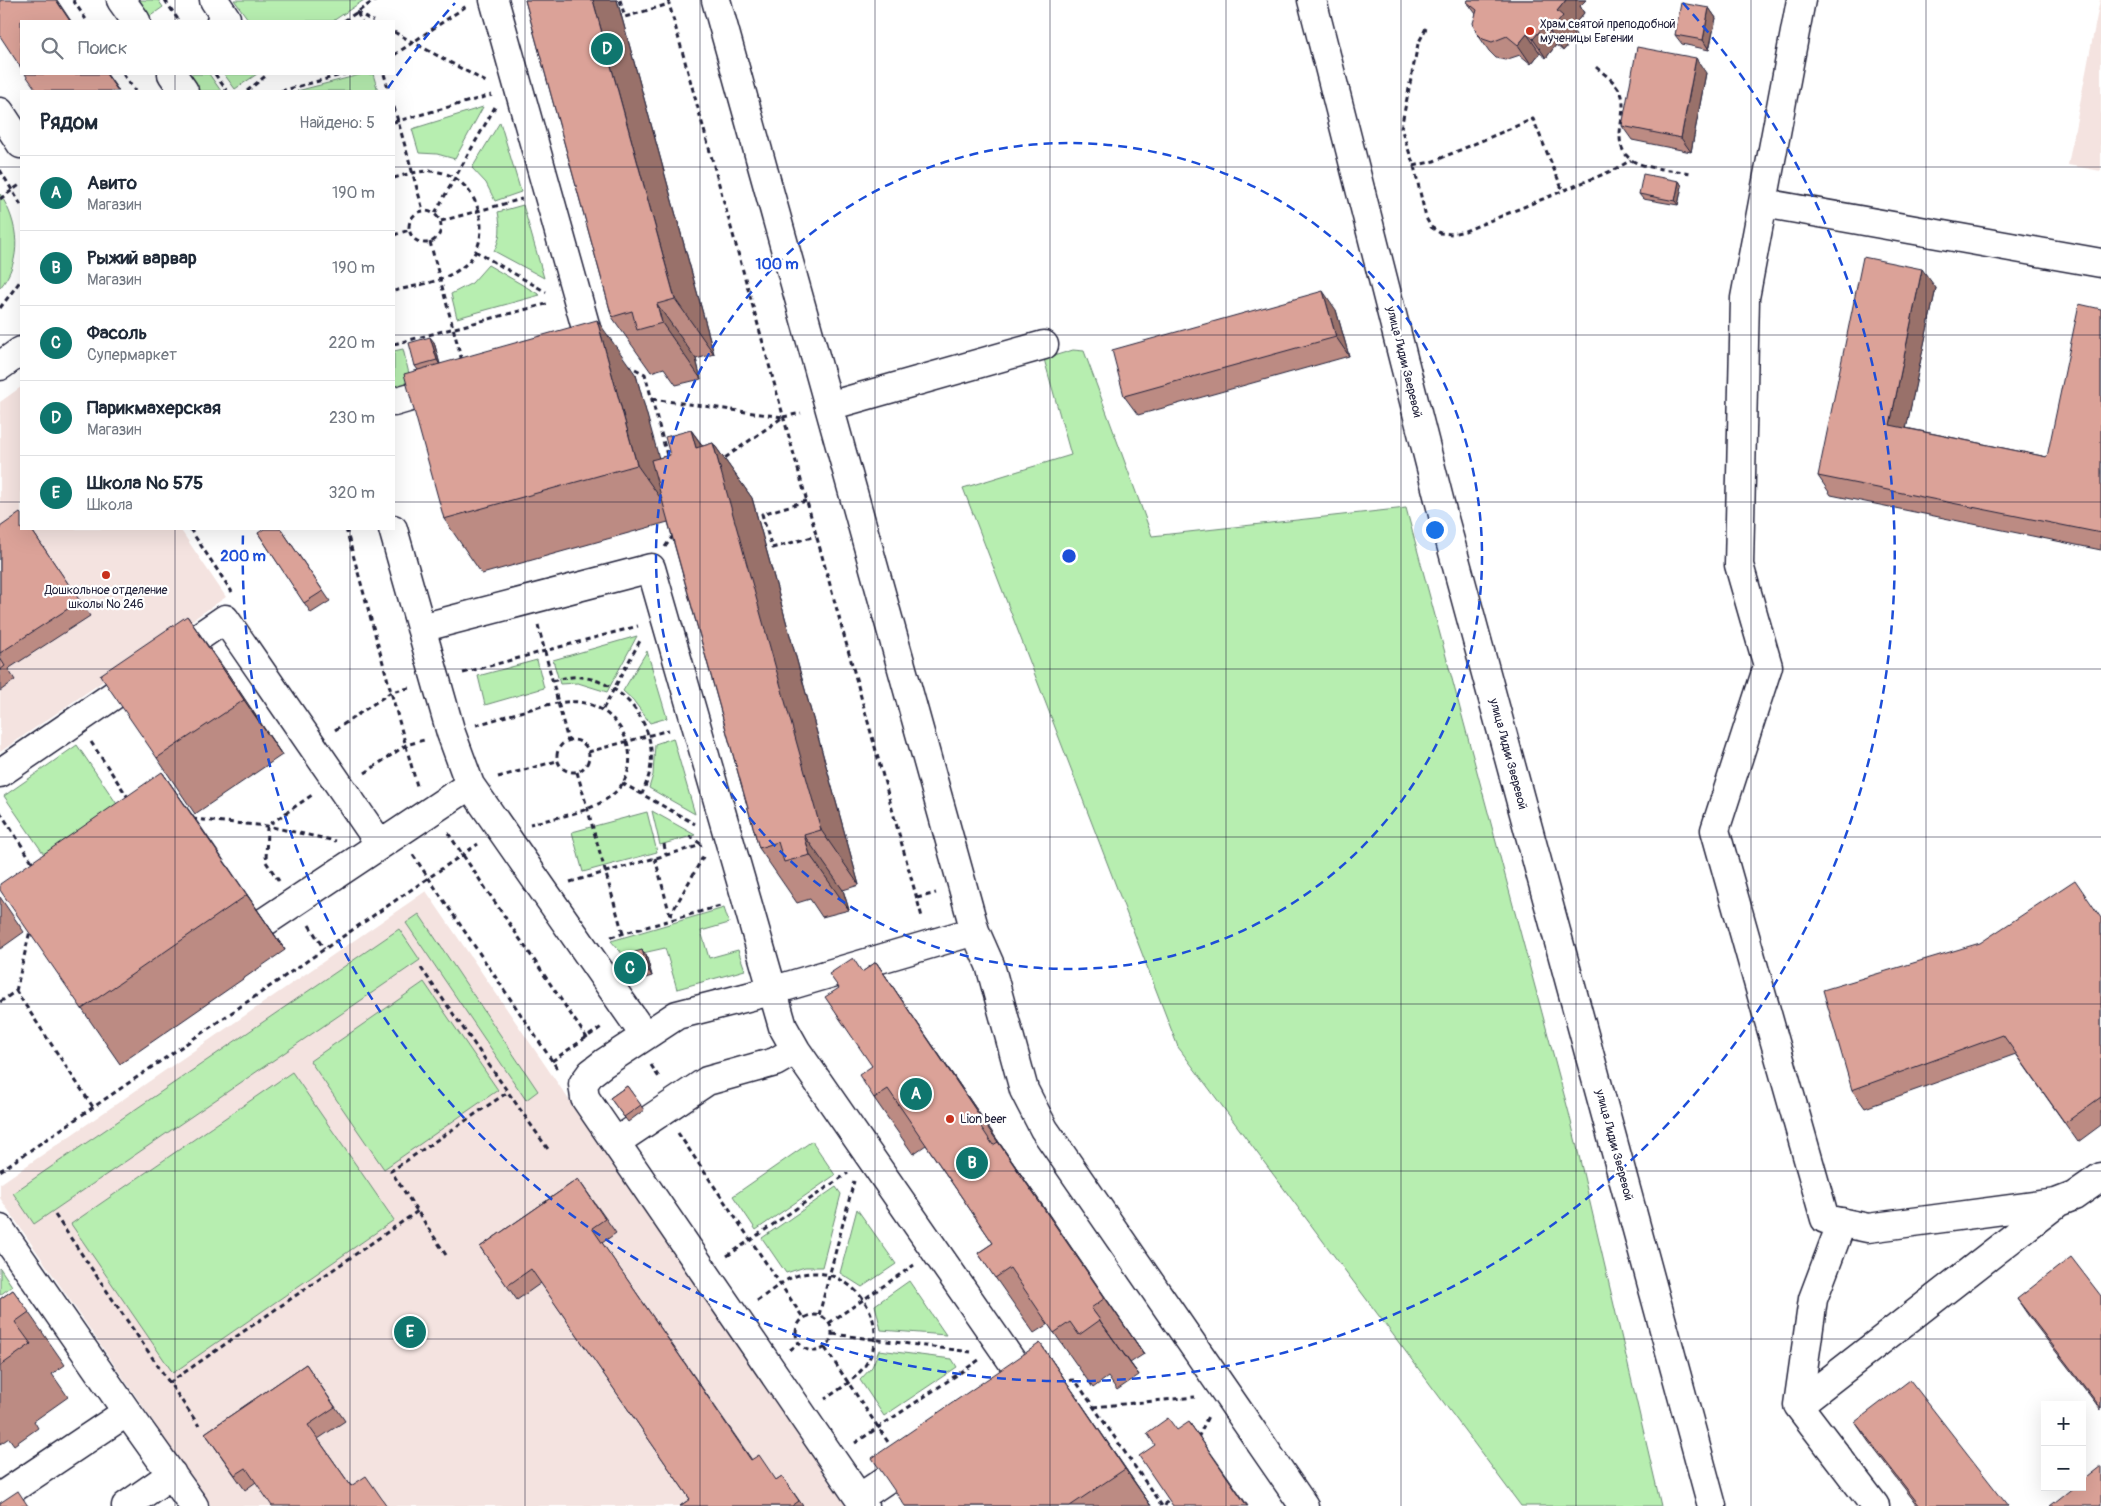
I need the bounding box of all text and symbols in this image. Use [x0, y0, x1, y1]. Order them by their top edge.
place label: Храм святой преподобной мученицы Евгении [1540, 17, 1676, 46]
search box [20, 20, 395, 75]
marker: Храм святой преподобной мученицы Евгении [1524, 25, 1536, 37]
pin: D [591, 30, 623, 68]
icon: search [38, 34, 66, 62]
text: Поиск [78, 36, 128, 60]
text: Рядом [40, 109, 98, 136]
text: Найдено: 5 [299, 113, 375, 133]
text: Авито [87, 171, 137, 195]
text: A [51, 183, 61, 203]
text: 190 m [332, 183, 375, 203]
text: Магазин [87, 195, 142, 215]
text: Рыжий варвар [87, 246, 197, 270]
text: 100 m [756, 255, 798, 274]
text: B [51, 258, 61, 278]
text: 190 m [332, 258, 375, 278]
text: Магазин [87, 270, 142, 290]
street label: улица Лидии Зверевой [1383, 304, 1425, 419]
text: Фасоль [87, 321, 147, 345]
text: C [51, 333, 61, 353]
text: 220 m [329, 333, 375, 353]
text: Супермаркет [87, 345, 177, 365]
text: Парикмахерская [87, 396, 221, 420]
text: D [51, 408, 61, 428]
text: 230 m [329, 408, 375, 428]
text: Магазин [87, 420, 142, 440]
text: Школа № 575 [87, 471, 203, 495]
text: E [52, 483, 60, 503]
text: 320 m [329, 483, 375, 503]
text: Школа [87, 495, 133, 515]
your location [1422, 517, 1448, 543]
text: 200 m [220, 547, 266, 566]
centre of rings [1060, 547, 1078, 565]
marker: Дошкольное отделение школы № 246 [100, 569, 112, 581]
place label: Дошкольное отделение школы № 246 [44, 583, 167, 612]
street label: улица Лидии Зверевой [1486, 696, 1530, 811]
pin: C [614, 949, 646, 987]
pin: A [900, 1075, 932, 1113]
street label: улица Лидии Зверевой [1592, 1087, 1636, 1202]
place label: Lion beer [960, 1112, 1007, 1127]
marker: Lion beer [944, 1113, 956, 1125]
pin: B [956, 1144, 988, 1182]
pin: E [394, 1313, 426, 1351]
map controls [2041, 1401, 2086, 1491]
button: + [2041, 1401, 2086, 1446]
button: − [2041, 1446, 2086, 1491]

